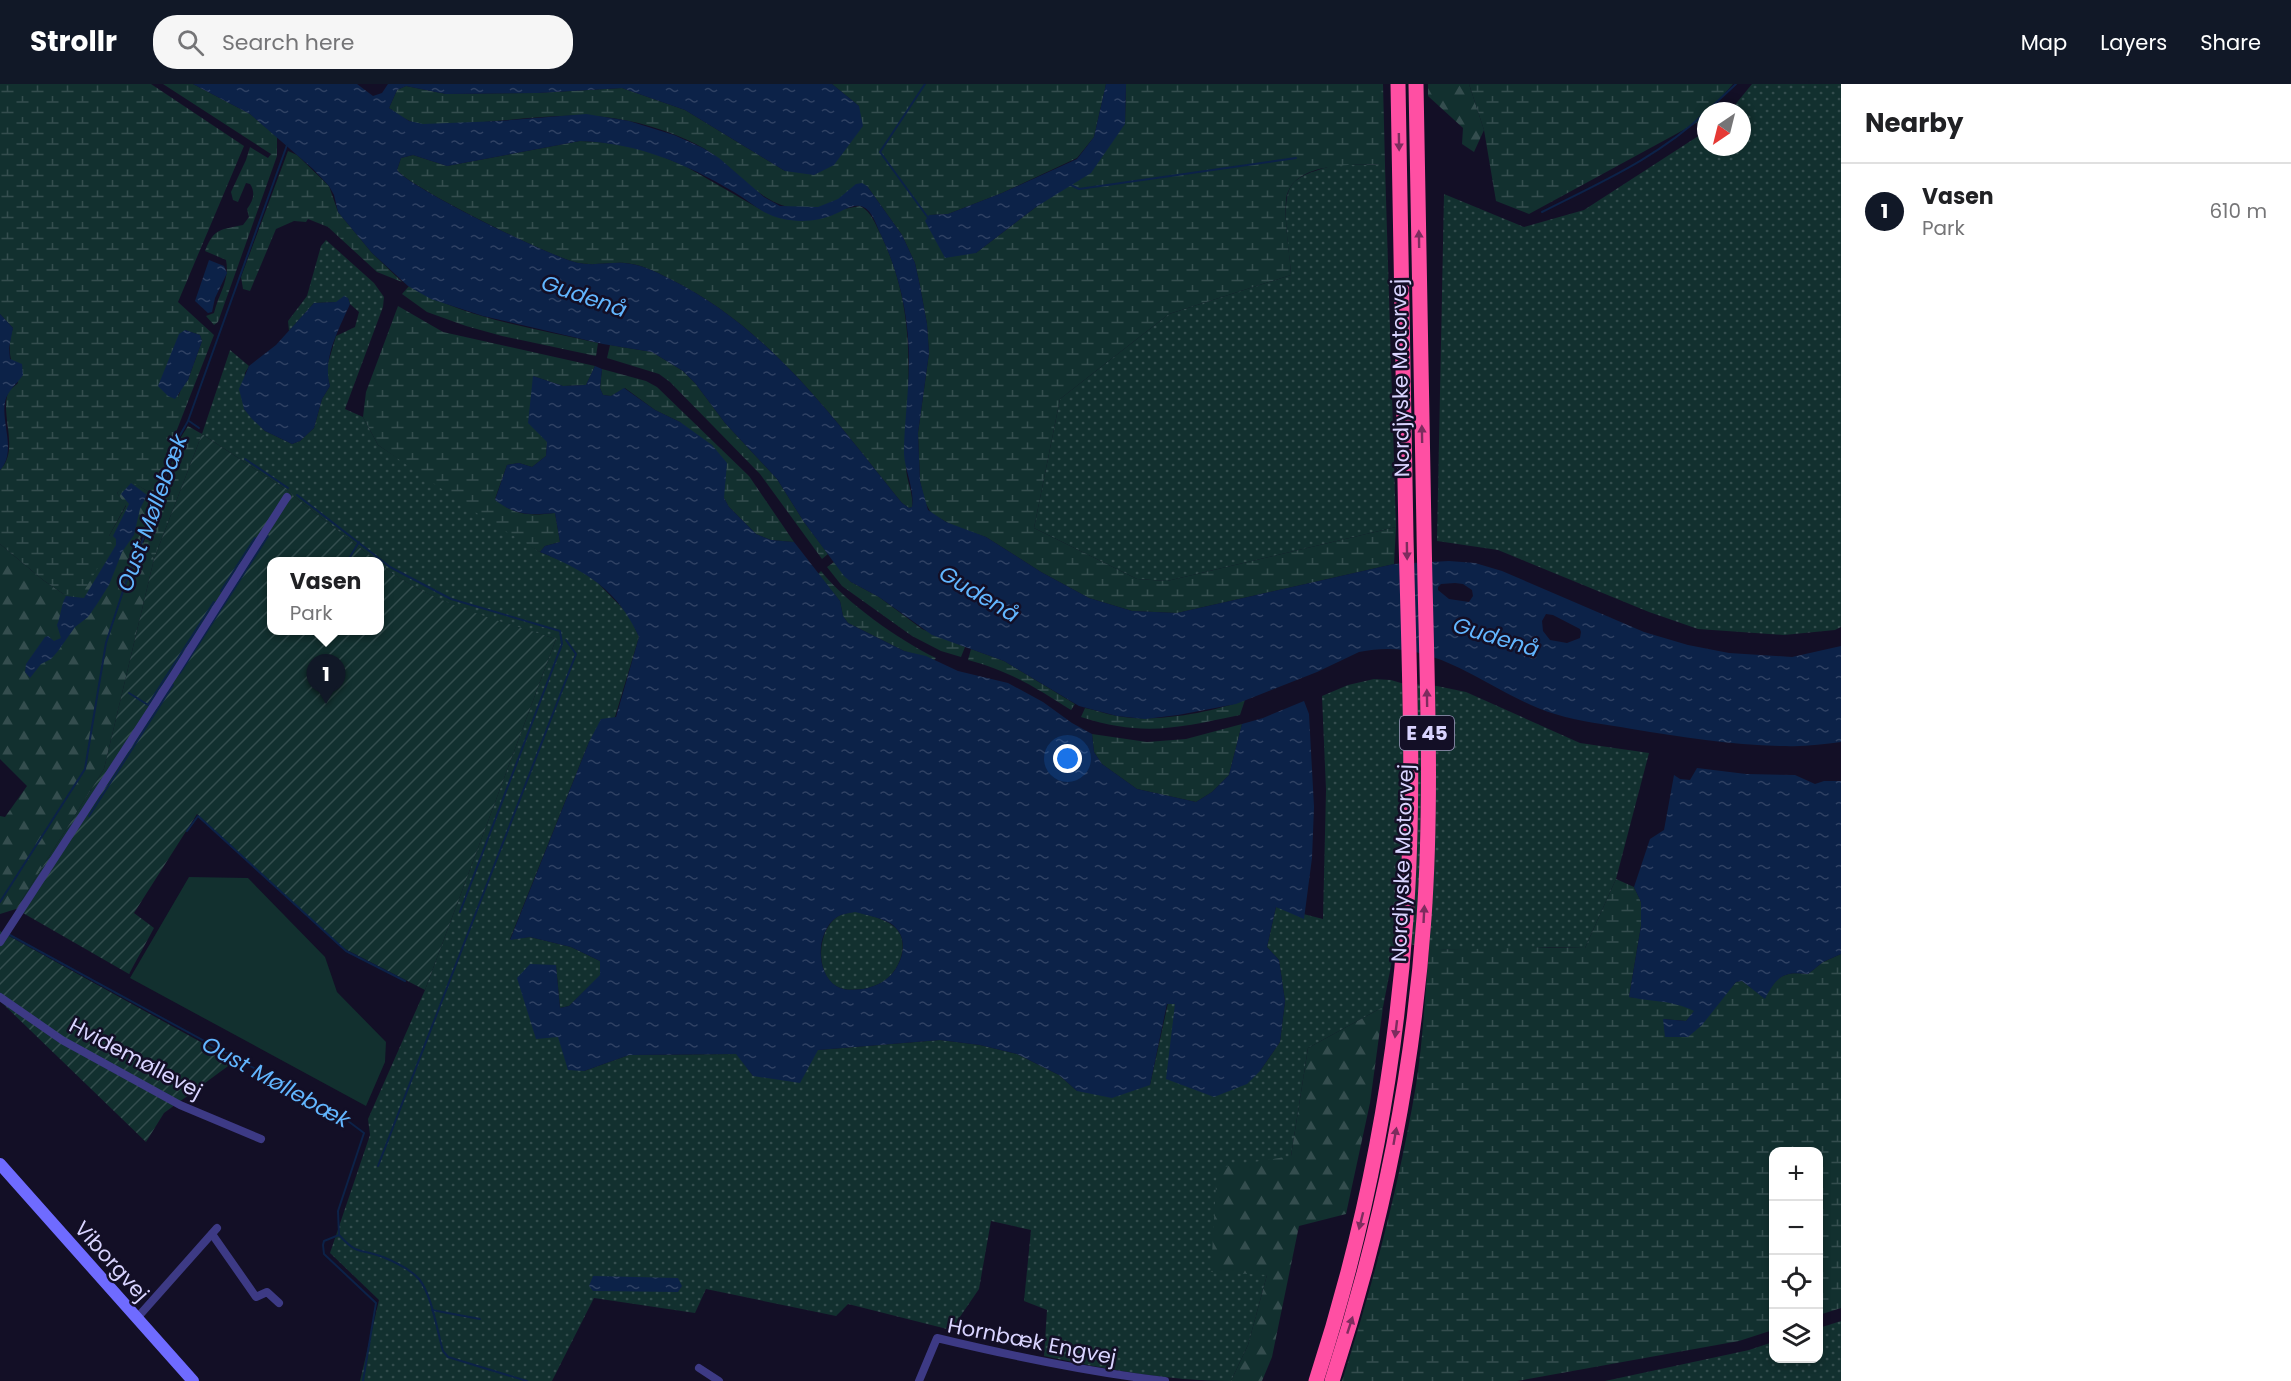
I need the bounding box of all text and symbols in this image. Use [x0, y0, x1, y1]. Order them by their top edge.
search box [153, 15, 573, 69]
text: Strollr [30, 22, 117, 61]
icon: search [174, 26, 207, 59]
text: Search here [222, 27, 354, 58]
text: Map [2021, 28, 2067, 57]
text: Layers [2100, 28, 2167, 57]
text: Share [2200, 28, 2261, 57]
north arrow [1697, 102, 1751, 156]
text: Nearby [1865, 105, 1963, 141]
one-way arrow [1395, 133, 1404, 152]
text: Vasen [1922, 181, 1994, 212]
text: 1 [1881, 197, 1888, 225]
text: 610 m [2209, 197, 2267, 225]
text: Park [1922, 214, 1965, 242]
one-way arrow [1414, 230, 1424, 249]
water label: Gudenå [537, 267, 631, 325]
street label: Nordjyske Motorvej [1384, 279, 1416, 477]
one-way arrow [1417, 425, 1427, 444]
water label: Oust Møllebæk [109, 428, 195, 596]
one-way arrow [1402, 542, 1411, 561]
popup [267, 557, 384, 635]
water label: Gudenå [933, 558, 1025, 630]
text: Vasen [290, 566, 361, 597]
text: Park [290, 599, 333, 627]
water label: Gudenå [1449, 609, 1543, 665]
pin: 1 [306, 654, 346, 704]
one-way arrow [1422, 689, 1432, 708]
road number: E 45 [1400, 716, 1454, 750]
your location [1053, 744, 1082, 773]
street label: Nordjyske Motorvej [1384, 763, 1420, 963]
one-way arrow [1419, 904, 1429, 923]
street label: Hvidemøllevej [64, 1011, 208, 1105]
one-way arrow [1391, 1020, 1401, 1039]
water label: Oust Møllebæk [196, 1028, 357, 1136]
one-way arrow [1391, 1126, 1400, 1145]
map controls [1769, 1147, 1823, 1363]
button: + [1769, 1147, 1823, 1201]
button: − [1769, 1201, 1823, 1255]
one-way arrow [1356, 1212, 1366, 1230]
street label: Viborgvej [68, 1214, 156, 1308]
button: locate [1769, 1255, 1823, 1309]
button: layers [1769, 1309, 1823, 1363]
street label: Hornbæk Engvej [945, 1310, 1119, 1372]
one-way arrow [1346, 1316, 1355, 1334]

